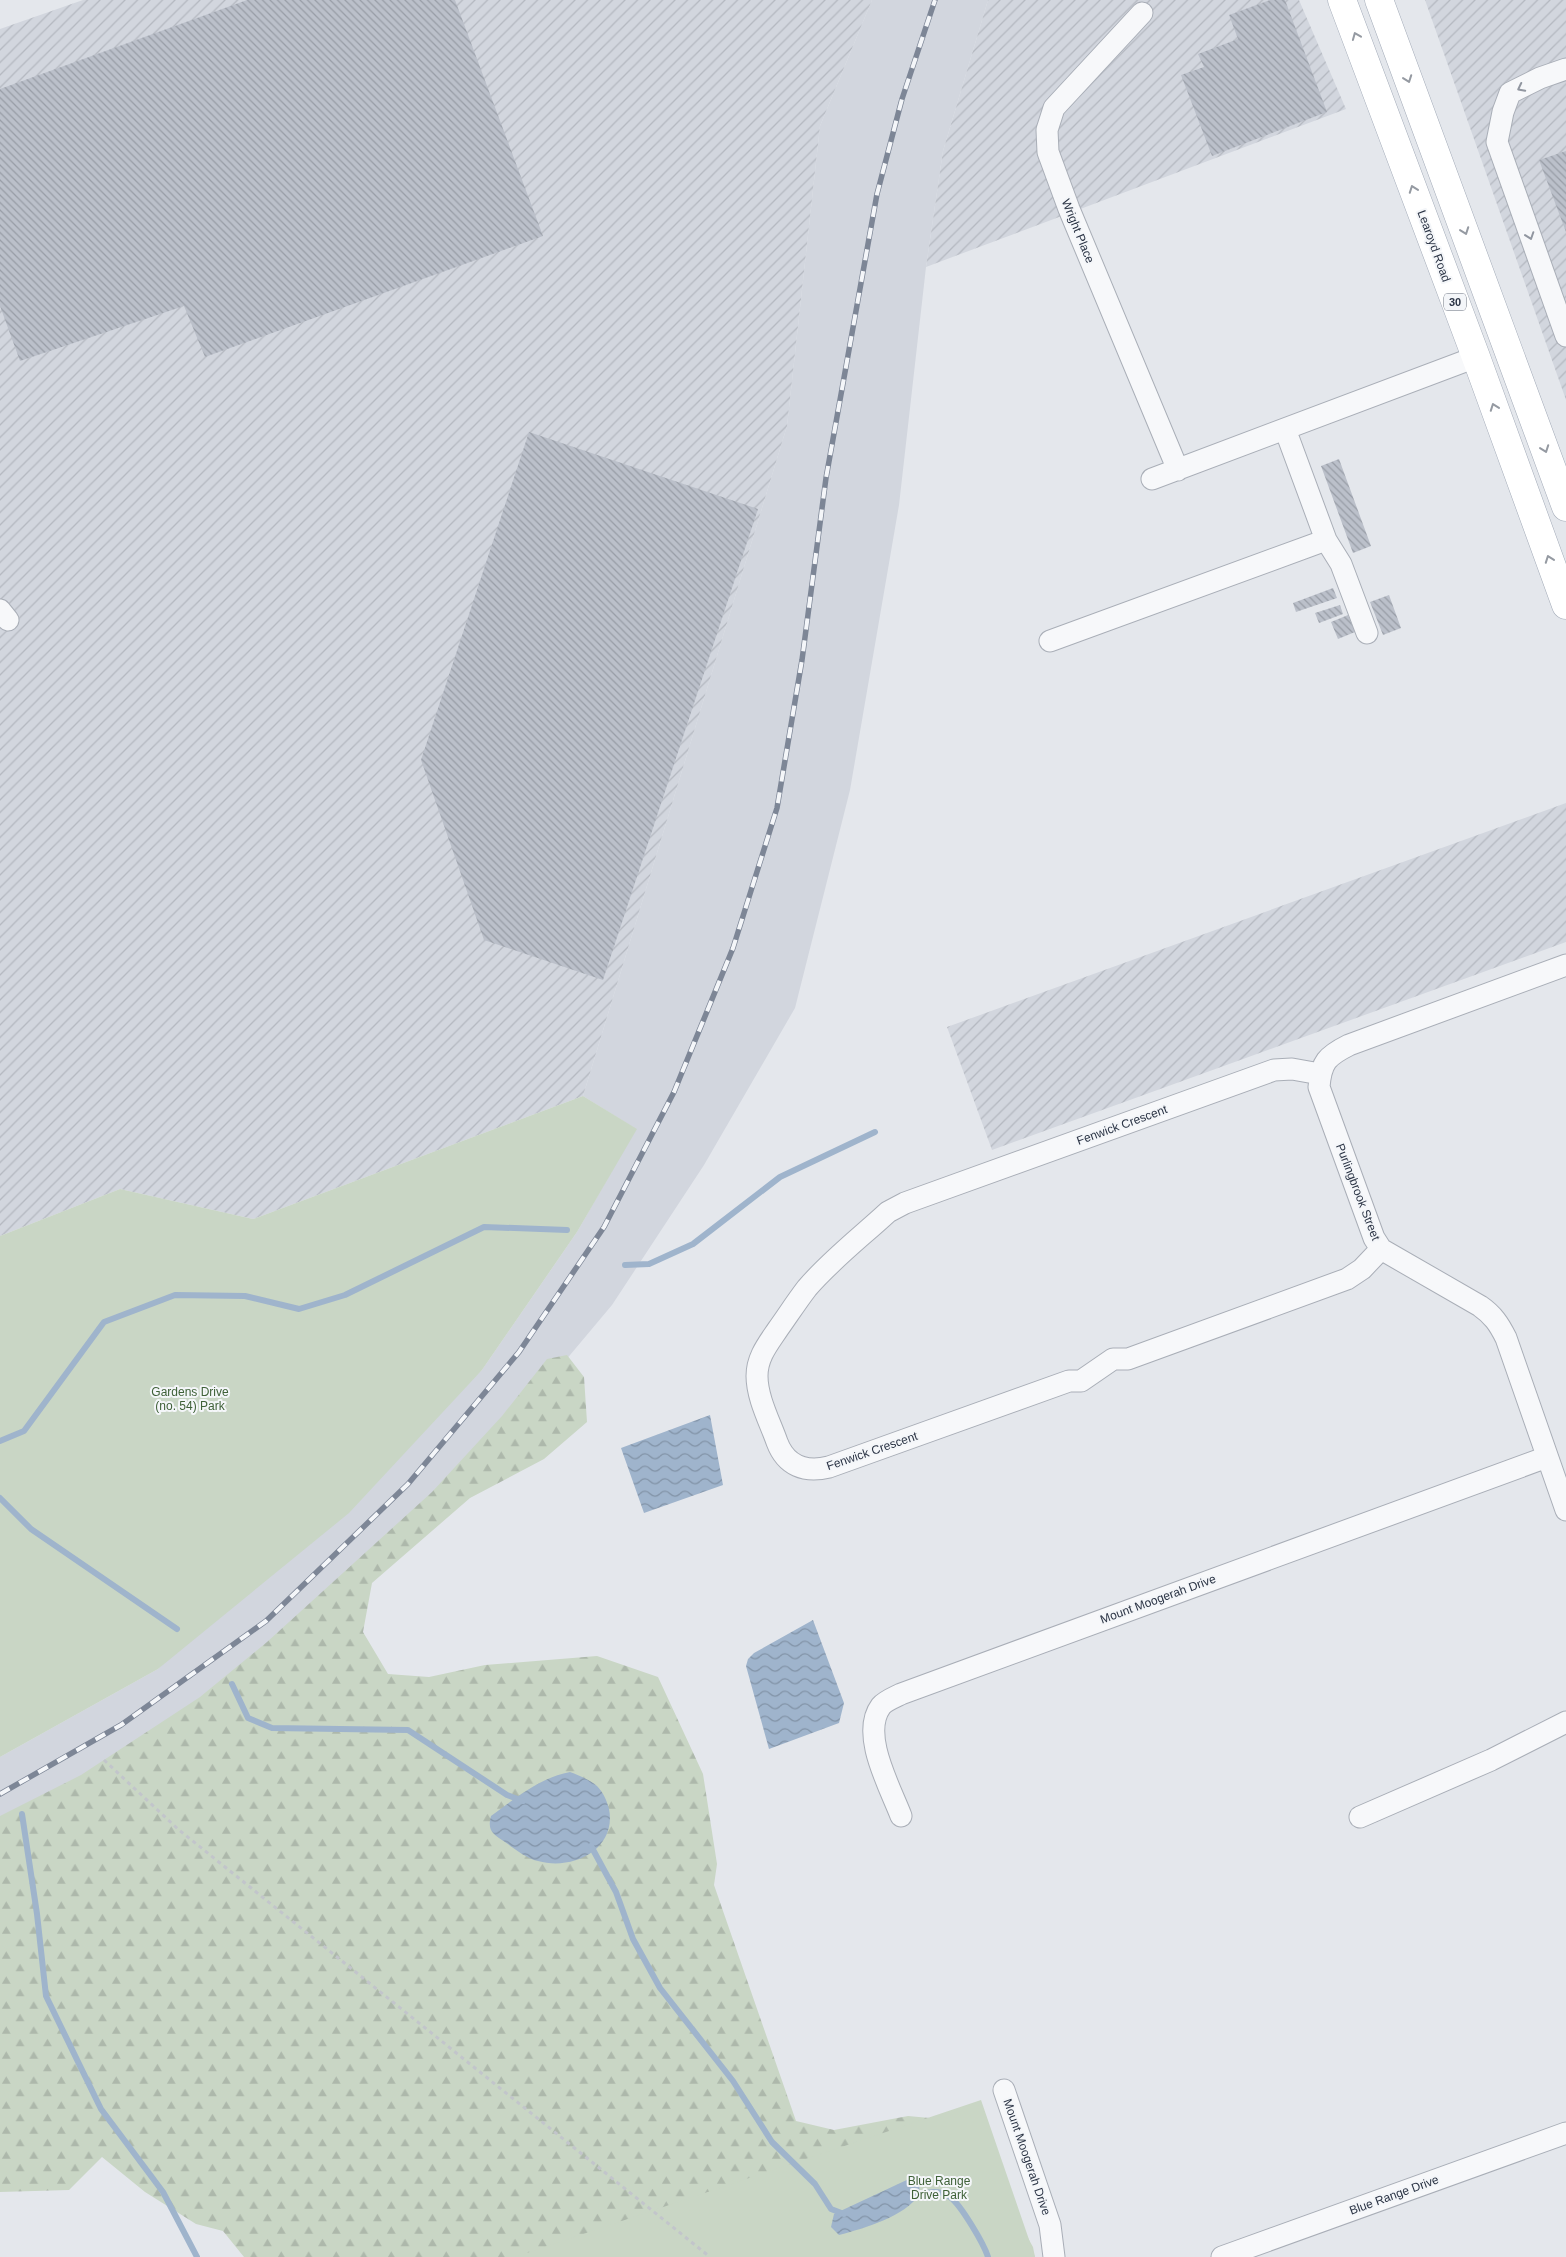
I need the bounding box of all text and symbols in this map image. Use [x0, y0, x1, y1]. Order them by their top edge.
one-way arrow [1352, 32, 1363, 41]
one-way arrow [1402, 74, 1412, 82]
one-way arrow [1517, 82, 1526, 92]
one-way arrow [1409, 185, 1419, 193]
street label: Wright Place [1059, 197, 1097, 265]
street label: Learoyd Road [1415, 208, 1453, 284]
one-way arrow [1458, 226, 1469, 235]
one-way arrow [1524, 231, 1534, 240]
road number: 30 [1444, 294, 1466, 310]
one-way arrow [1490, 403, 1500, 411]
one-way arrow [1539, 444, 1549, 453]
one-way arrow [1545, 556, 1555, 564]
street label: Fenwick Crescent [1075, 1102, 1170, 1148]
street label: Purlingbrook Street [1333, 1142, 1383, 1243]
park label: Gardens Drive (no. 54) Park [151, 1385, 229, 1413]
street label: Fenwick Crescent [825, 1429, 920, 1473]
street label: Mount Moogerah Drive [1098, 1571, 1218, 1626]
street label: Mount Moogerah Drive [1001, 2097, 1054, 2217]
street label: Blue Range Drive [1347, 2172, 1441, 2218]
park label: Blue Range Drive Park [908, 2174, 971, 2202]

